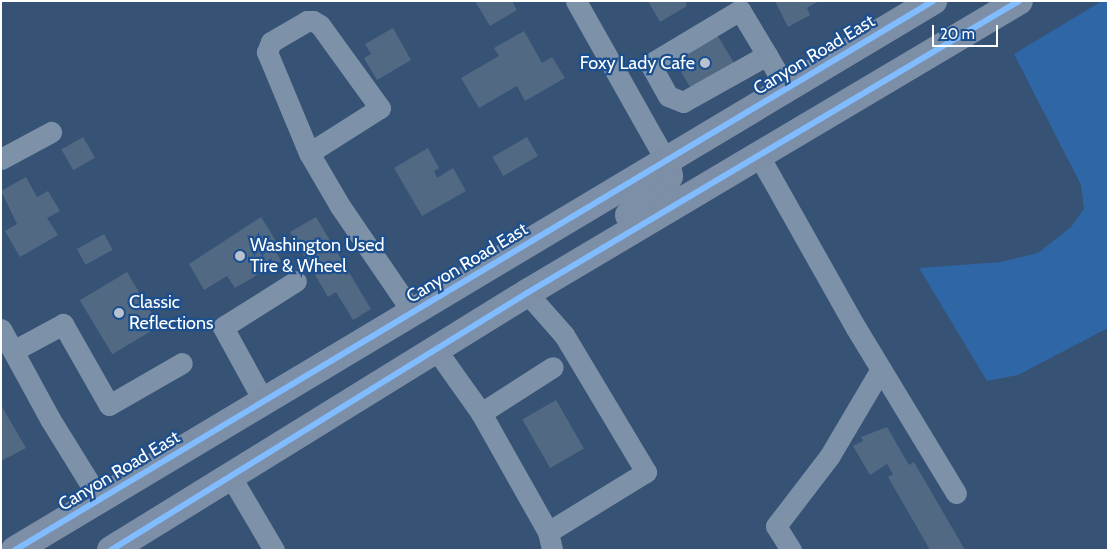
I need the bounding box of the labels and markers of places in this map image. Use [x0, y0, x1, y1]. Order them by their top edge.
place label: Foxy Lady Cafe [580, 52, 695, 74]
marker: Foxy Lady Cafe [699, 57, 711, 69]
place label: Washington Used Tire & Wheel [250, 235, 384, 278]
marker: Washington Used Tire & Wheel [234, 250, 246, 262]
place label: Classic Reflections [129, 292, 214, 334]
marker: Classic Reflections [113, 307, 125, 319]

